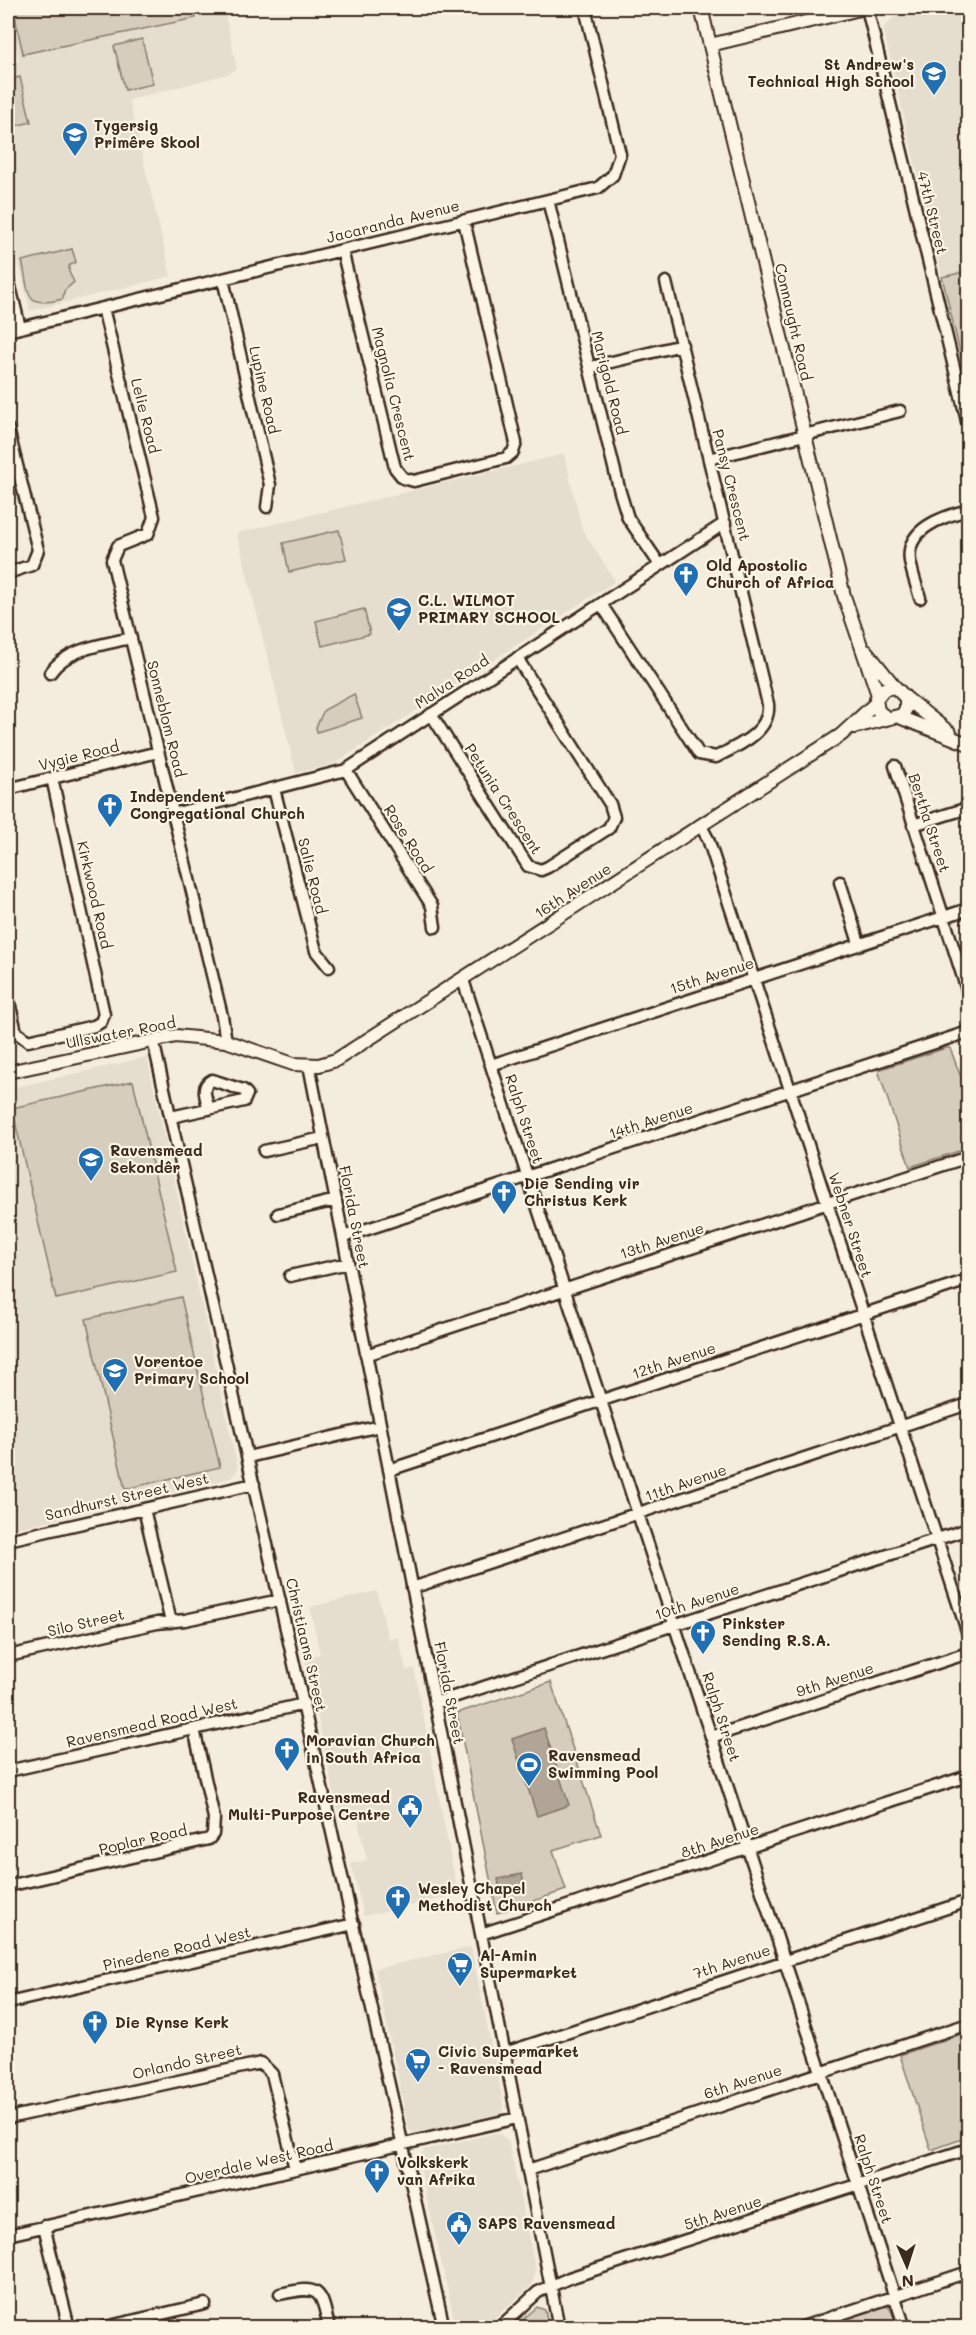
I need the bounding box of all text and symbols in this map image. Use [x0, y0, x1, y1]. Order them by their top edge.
place label: St Andrew's Technical High School [748, 54, 914, 91]
school or university icon: St Andrew's Technical High School [919, 59, 949, 97]
place label: Tygersig Primêre Skool [94, 115, 200, 152]
school or university icon: Tygersig Primêre Skool [60, 120, 90, 158]
street label: 47th Street [913, 169, 953, 256]
street label: Jacaranda Avenue [324, 195, 461, 247]
street label: Connaught Road [771, 261, 817, 382]
street label: Magnolia Crescent [368, 325, 420, 463]
street label: Marigold Road [587, 329, 633, 437]
street label: Lupine Road [245, 344, 285, 436]
street label: Lelie Road [127, 376, 165, 456]
street label: Pansy Crescent [708, 427, 756, 543]
place label: Old Apostolic Church of Africa [706, 555, 834, 592]
church icon: Old Apostolic Church of Africa [671, 560, 701, 598]
place label: C.L. WILMOT PRIMARY SCHOOL [418, 590, 560, 627]
school or university icon: C.L. WILMOT PRIMARY SCHOOL [384, 595, 414, 633]
street label: Malva Road [411, 650, 492, 713]
street label: Sonneblom Road [143, 658, 191, 779]
street label: Vygie Road [36, 735, 121, 775]
street label: Petunia Crescent [461, 739, 547, 858]
street label: Bertha Street [905, 771, 955, 875]
place label: Independent Congregational Church [130, 786, 305, 823]
church icon: Independent Congregational Church [95, 791, 125, 829]
street label: Rose Road [380, 800, 438, 877]
street label: Salie Road [294, 836, 332, 916]
street label: Kirkwood Road [73, 839, 117, 951]
street label: 16th Avenue [530, 858, 615, 922]
street label: 15th Avenue [667, 952, 756, 998]
street label: Ullswater Road [64, 1012, 177, 1052]
street label: Ralph Street [501, 1071, 549, 1166]
street label: 14th Avenue [606, 1097, 695, 1143]
place label: Ravensmead Sekondêr [110, 1140, 203, 1177]
school or university icon: Ravensmead Sekondêr [76, 1145, 106, 1183]
street label: Florida Street [335, 1164, 375, 1270]
street label: Webner Street [824, 1169, 877, 1280]
place label: Die Sending vir Christus Kerk [524, 1173, 640, 1210]
church icon: Die Sending vir Christus Kerk [489, 1178, 519, 1216]
street label: 13th Avenue [617, 1217, 706, 1263]
street label: 12th Avenue [629, 1337, 718, 1383]
place label: Vorentoe Primary School [134, 1351, 249, 1388]
school or university icon: Vorentoe Primary School [100, 1356, 130, 1394]
street label: 11th Avenue [642, 1459, 729, 1505]
street label: Sandhurst Street West [43, 1467, 211, 1525]
street label: Christiaans Street [282, 1576, 332, 1714]
street label: 10th Avenue [652, 1578, 742, 1624]
street label: Silo Street [45, 1603, 126, 1641]
place label: Pinkster Sending R.S.A. [722, 1613, 831, 1650]
church icon: Pinkster Sending R.S.A. [688, 1618, 718, 1656]
street label: Florida Street [430, 1640, 470, 1746]
street label: 9th Avenue [793, 1657, 876, 1701]
street label: Ralph Street [698, 1669, 746, 1764]
street label: Ravensmead Road West [64, 1693, 239, 1751]
place label: Moravian Church in South Africa [306, 1730, 435, 1767]
church icon: Moravian Church in South Africa [272, 1735, 302, 1773]
place label: Ravensmead Swimming Pool [548, 1745, 658, 1782]
sports icon: Ravensmead Swimming Pool [514, 1750, 544, 1788]
place label: Ravensmead Multi-Purpose Centre [228, 1787, 390, 1824]
public building icon: Ravensmead Multi-Purpose Centre [395, 1792, 425, 1830]
street label: 8th Avenue [678, 1818, 761, 1862]
street label: Poplar Road [97, 1819, 189, 1859]
place label: Wesley Chapel Methodist Church [418, 1878, 552, 1915]
church icon: Wesley Chapel Methodist Church [383, 1883, 413, 1921]
street label: Pinedene Road West [101, 1921, 253, 1975]
street label: 7th Avenue [691, 1939, 773, 1983]
place label: Al-Amin Supermarket [480, 1945, 577, 1982]
supermarket icon: Al-Amin Supermarket [445, 1950, 475, 1988]
church icon: Die Rynse Kerk [80, 2008, 110, 2046]
place label: Die Rynse Kerk [115, 2012, 229, 2032]
street label: Orlando Street [130, 2039, 243, 2083]
place label: Civic Supermarket - Ravensmead [438, 2041, 579, 2078]
supermarket icon: Civic Supermarket - Ravensmead [403, 2046, 433, 2084]
street label: 6th Avenue [701, 2059, 784, 2103]
street label: Ralph Street [850, 2131, 898, 2226]
street label: Overdale West Road [183, 2134, 335, 2188]
place label: Volkskerk van Afrika [397, 2152, 475, 2189]
church icon: Volkskerk van Afrika [362, 2157, 392, 2195]
street label: 5th Avenue [681, 2190, 764, 2234]
public building icon: SAPS Ravensmead [444, 2209, 474, 2247]
place label: SAPS Ravensmead [478, 2213, 616, 2233]
north arrow [877, 2236, 937, 2296]
text: N [901, 2271, 914, 2292]

